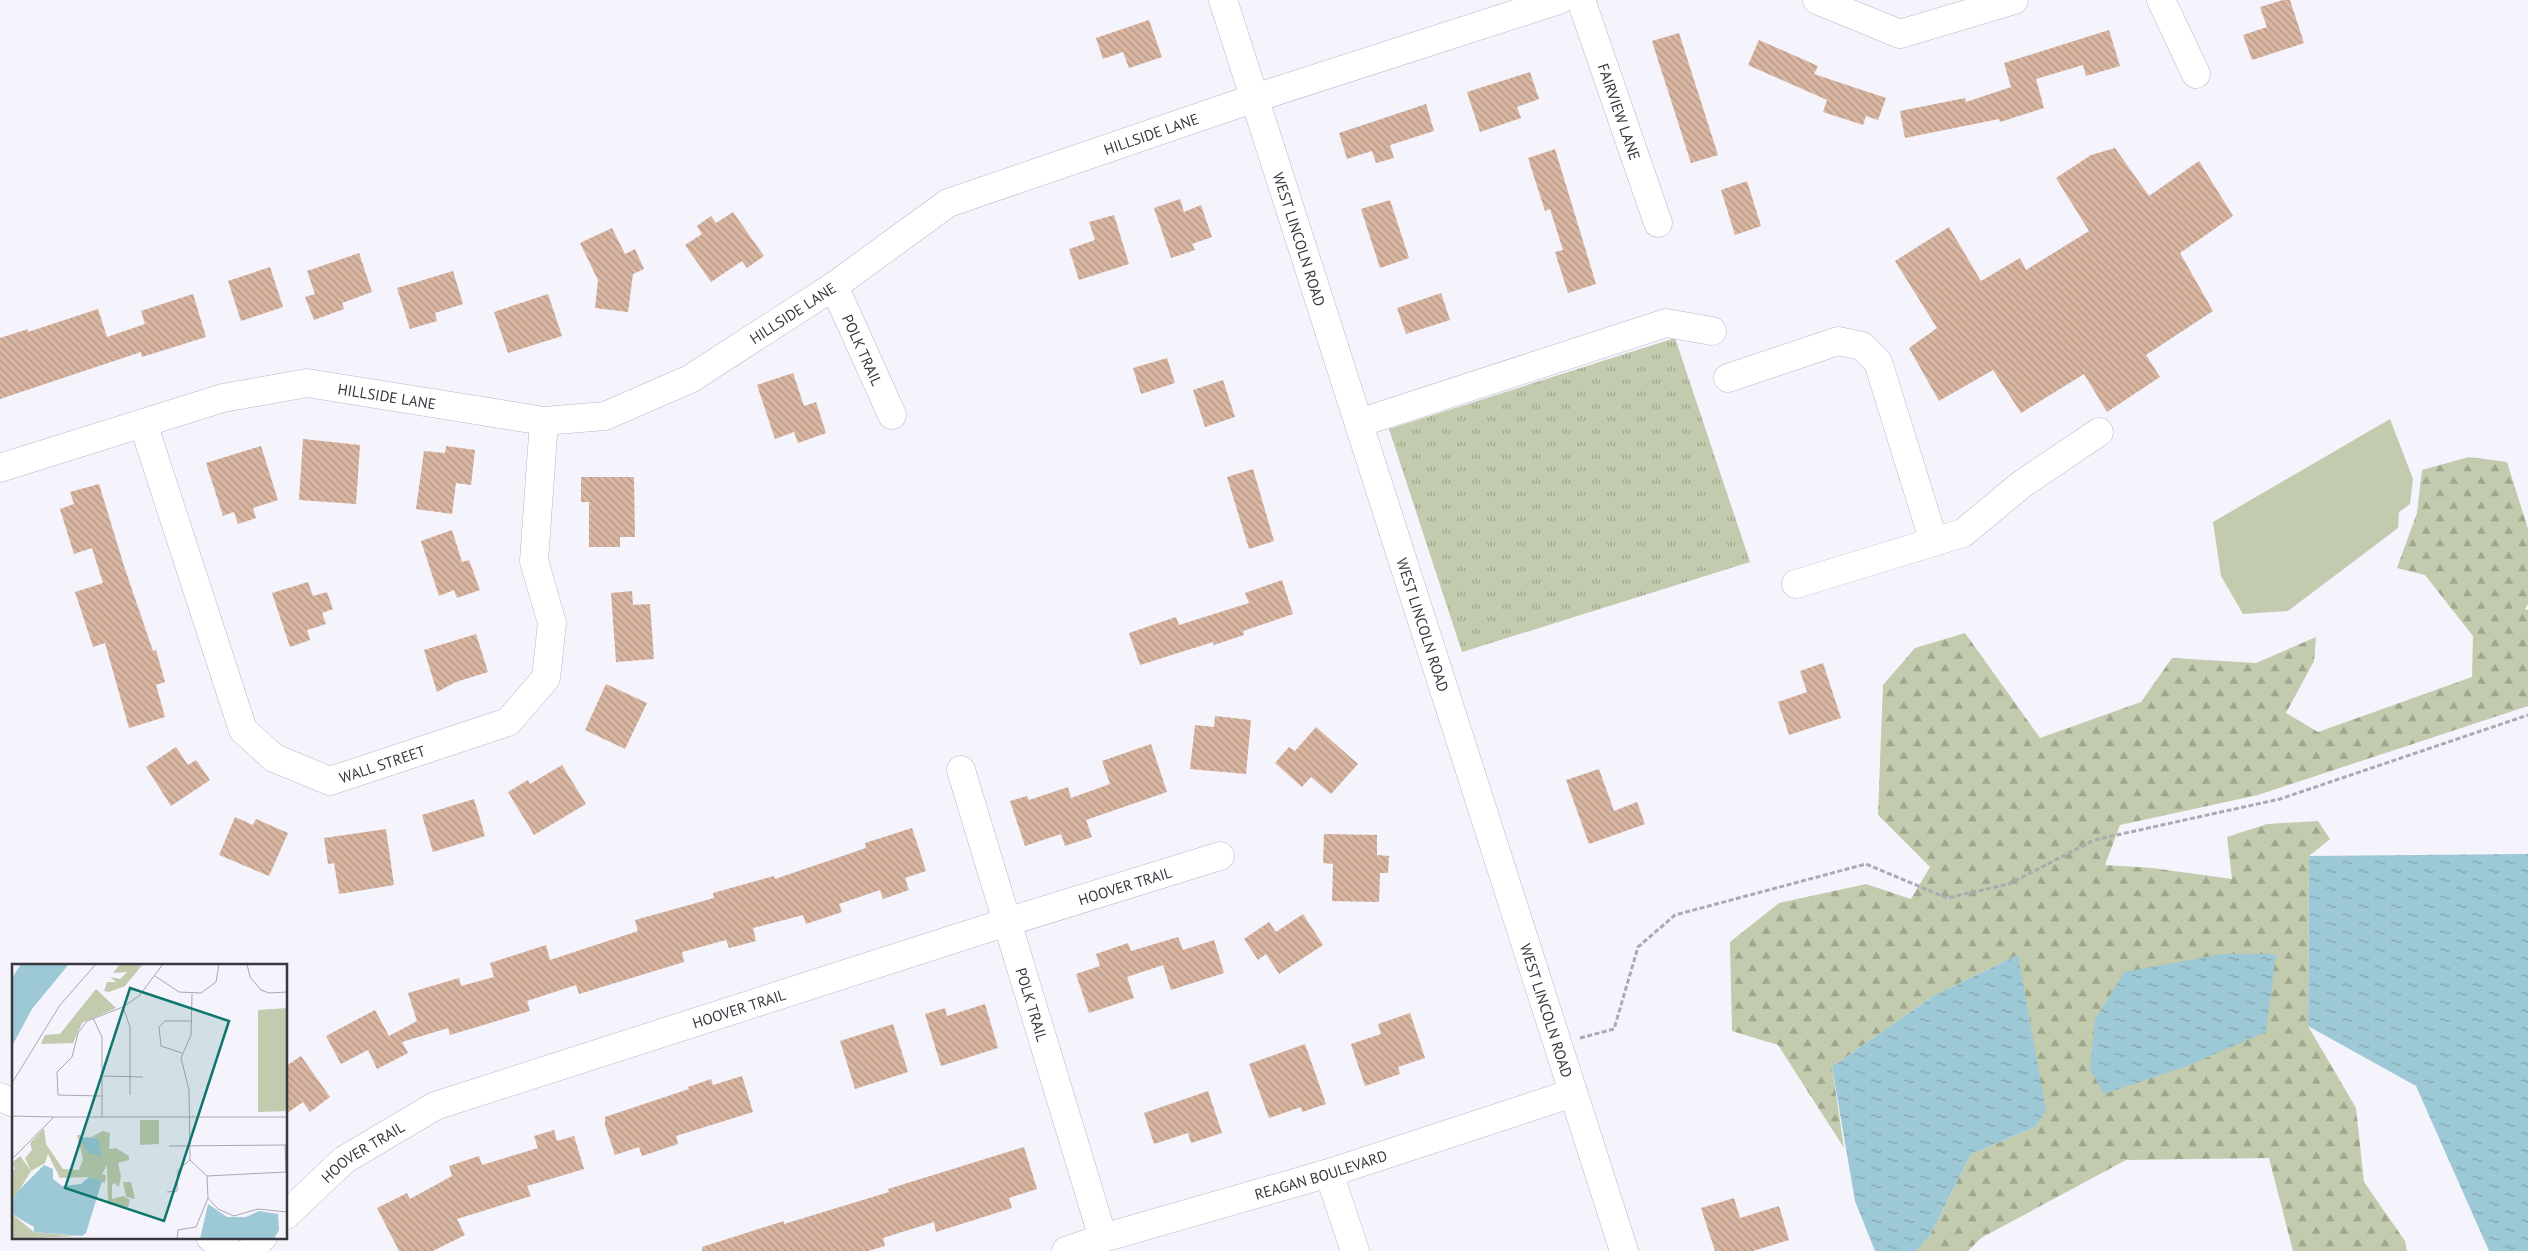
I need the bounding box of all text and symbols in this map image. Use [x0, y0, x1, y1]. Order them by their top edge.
street label: FAIRVIEW LANE [1594, 61, 1645, 162]
street label: HILLSIDE LANE [1101, 109, 1201, 159]
street label: WEST LINCOLN ROAD [1269, 170, 1330, 308]
street label: HILLSIDE LANE [746, 278, 839, 348]
street label: POLK TRAIL [838, 311, 887, 389]
street label: HILLSIDE LANE [337, 379, 437, 413]
street label: WEST LINCOLN ROAD [1393, 555, 1454, 694]
street label: WALL STREET [337, 740, 428, 787]
street label: HOOVER TRAIL [1076, 862, 1174, 909]
street label: WEST LINCOLN ROAD [1517, 941, 1577, 1080]
inset map [12, 964, 288, 1238]
street label: POLK TRAIL [1012, 965, 1052, 1044]
street label: HOOVER TRAIL [690, 984, 788, 1032]
street label: HOOVER TRAIL [317, 1117, 408, 1186]
street label: REAGAN BOULEVARD [1252, 1145, 1389, 1203]

